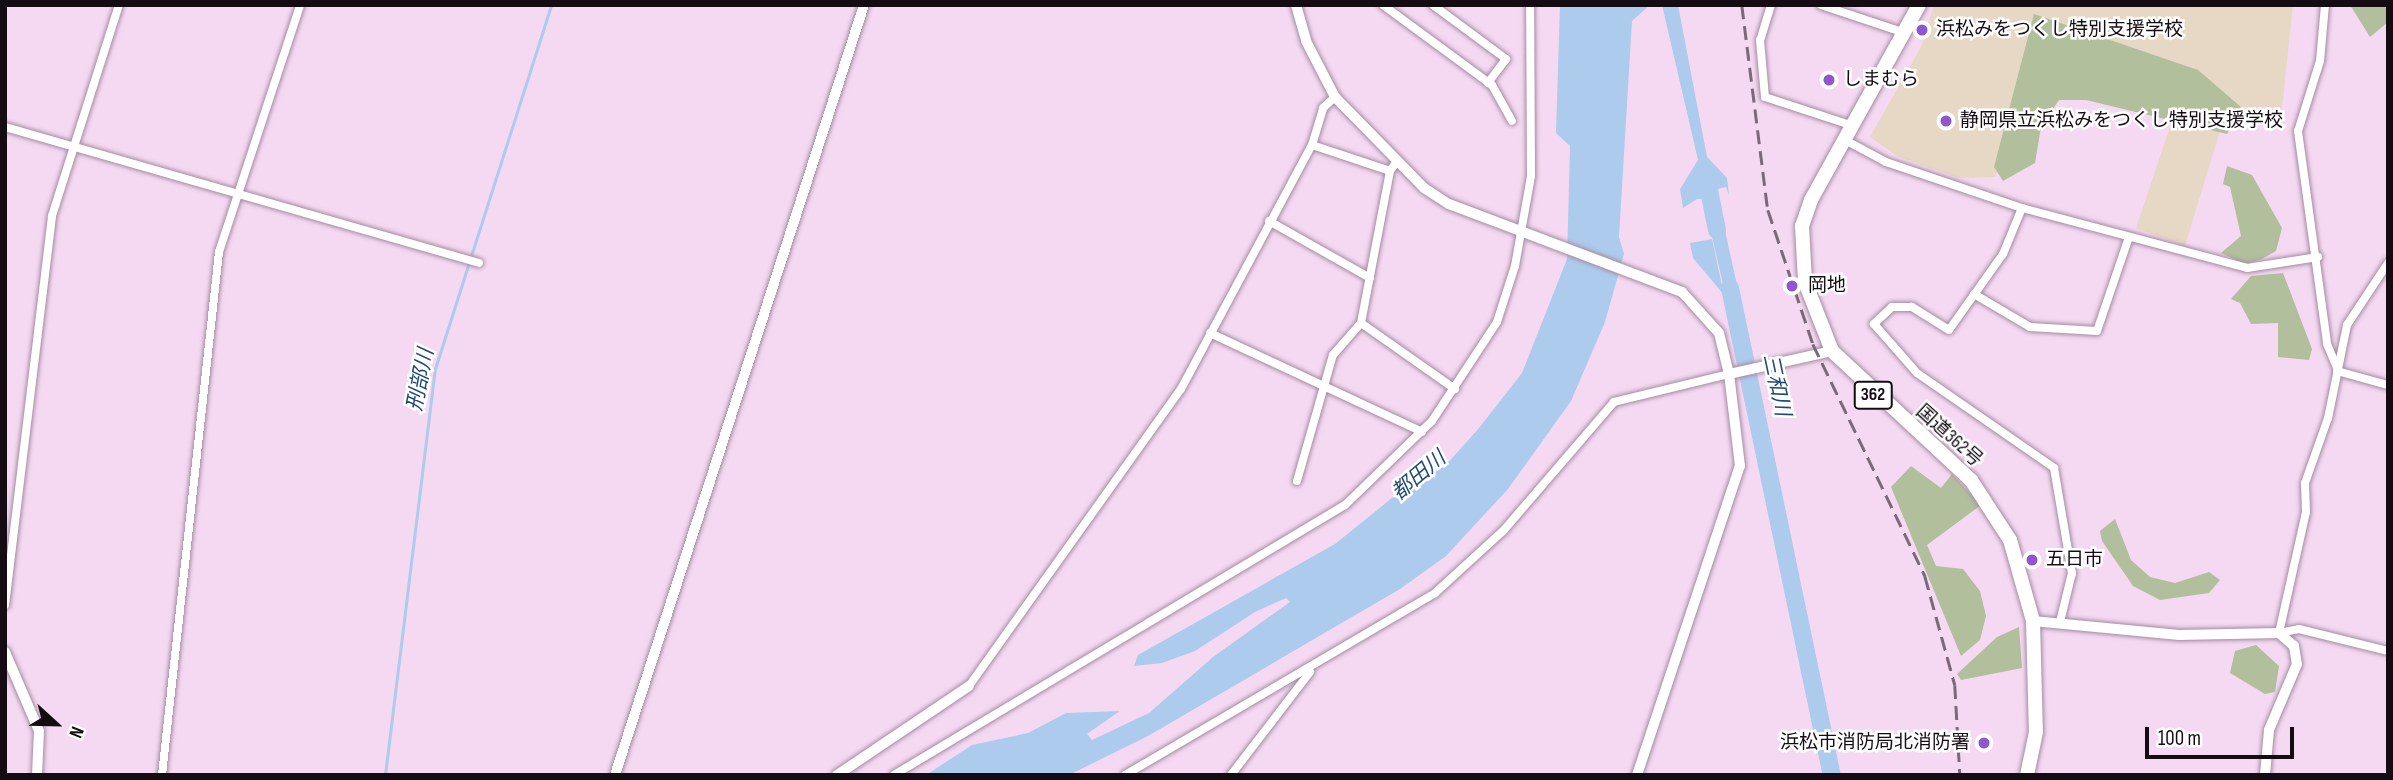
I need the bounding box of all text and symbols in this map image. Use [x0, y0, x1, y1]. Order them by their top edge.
place label: 浜松みをつくし特別支援学校 [1936, 19, 2183, 41]
marker: 浜松みをつくし特別支援学校 [1914, 22, 1930, 38]
place label: しまむら [1843, 69, 1919, 91]
marker: しまむら [1821, 72, 1837, 88]
place label: 静岡県立浜松みをつくし特別支援学校 [1960, 110, 2283, 132]
marker: 静岡県立浜松みをつくし特別支援学校 [1938, 113, 1954, 129]
place label: 岡地 [1808, 275, 1846, 297]
marker: 岡地 [1782, 276, 1802, 296]
water label: 刑部川 [403, 347, 439, 413]
water label: 三和川 [1757, 352, 1795, 418]
road number: 362 [1852, 380, 1894, 410]
street label: 国道362号 [1911, 400, 1987, 472]
water label: 都田川 [1387, 446, 1451, 506]
place label: 五日市 [2046, 549, 2103, 571]
marker: 五日市 [2024, 552, 2040, 568]
north arrow [21, 689, 91, 759]
scale bar [2148, 714, 2297, 758]
text: N [63, 723, 88, 741]
text: 100 m [2158, 726, 2201, 751]
place label: 浜松市消防局北消防署 [1780, 732, 1970, 754]
marker: 浜松市消防局北消防署 [1976, 735, 1992, 751]

